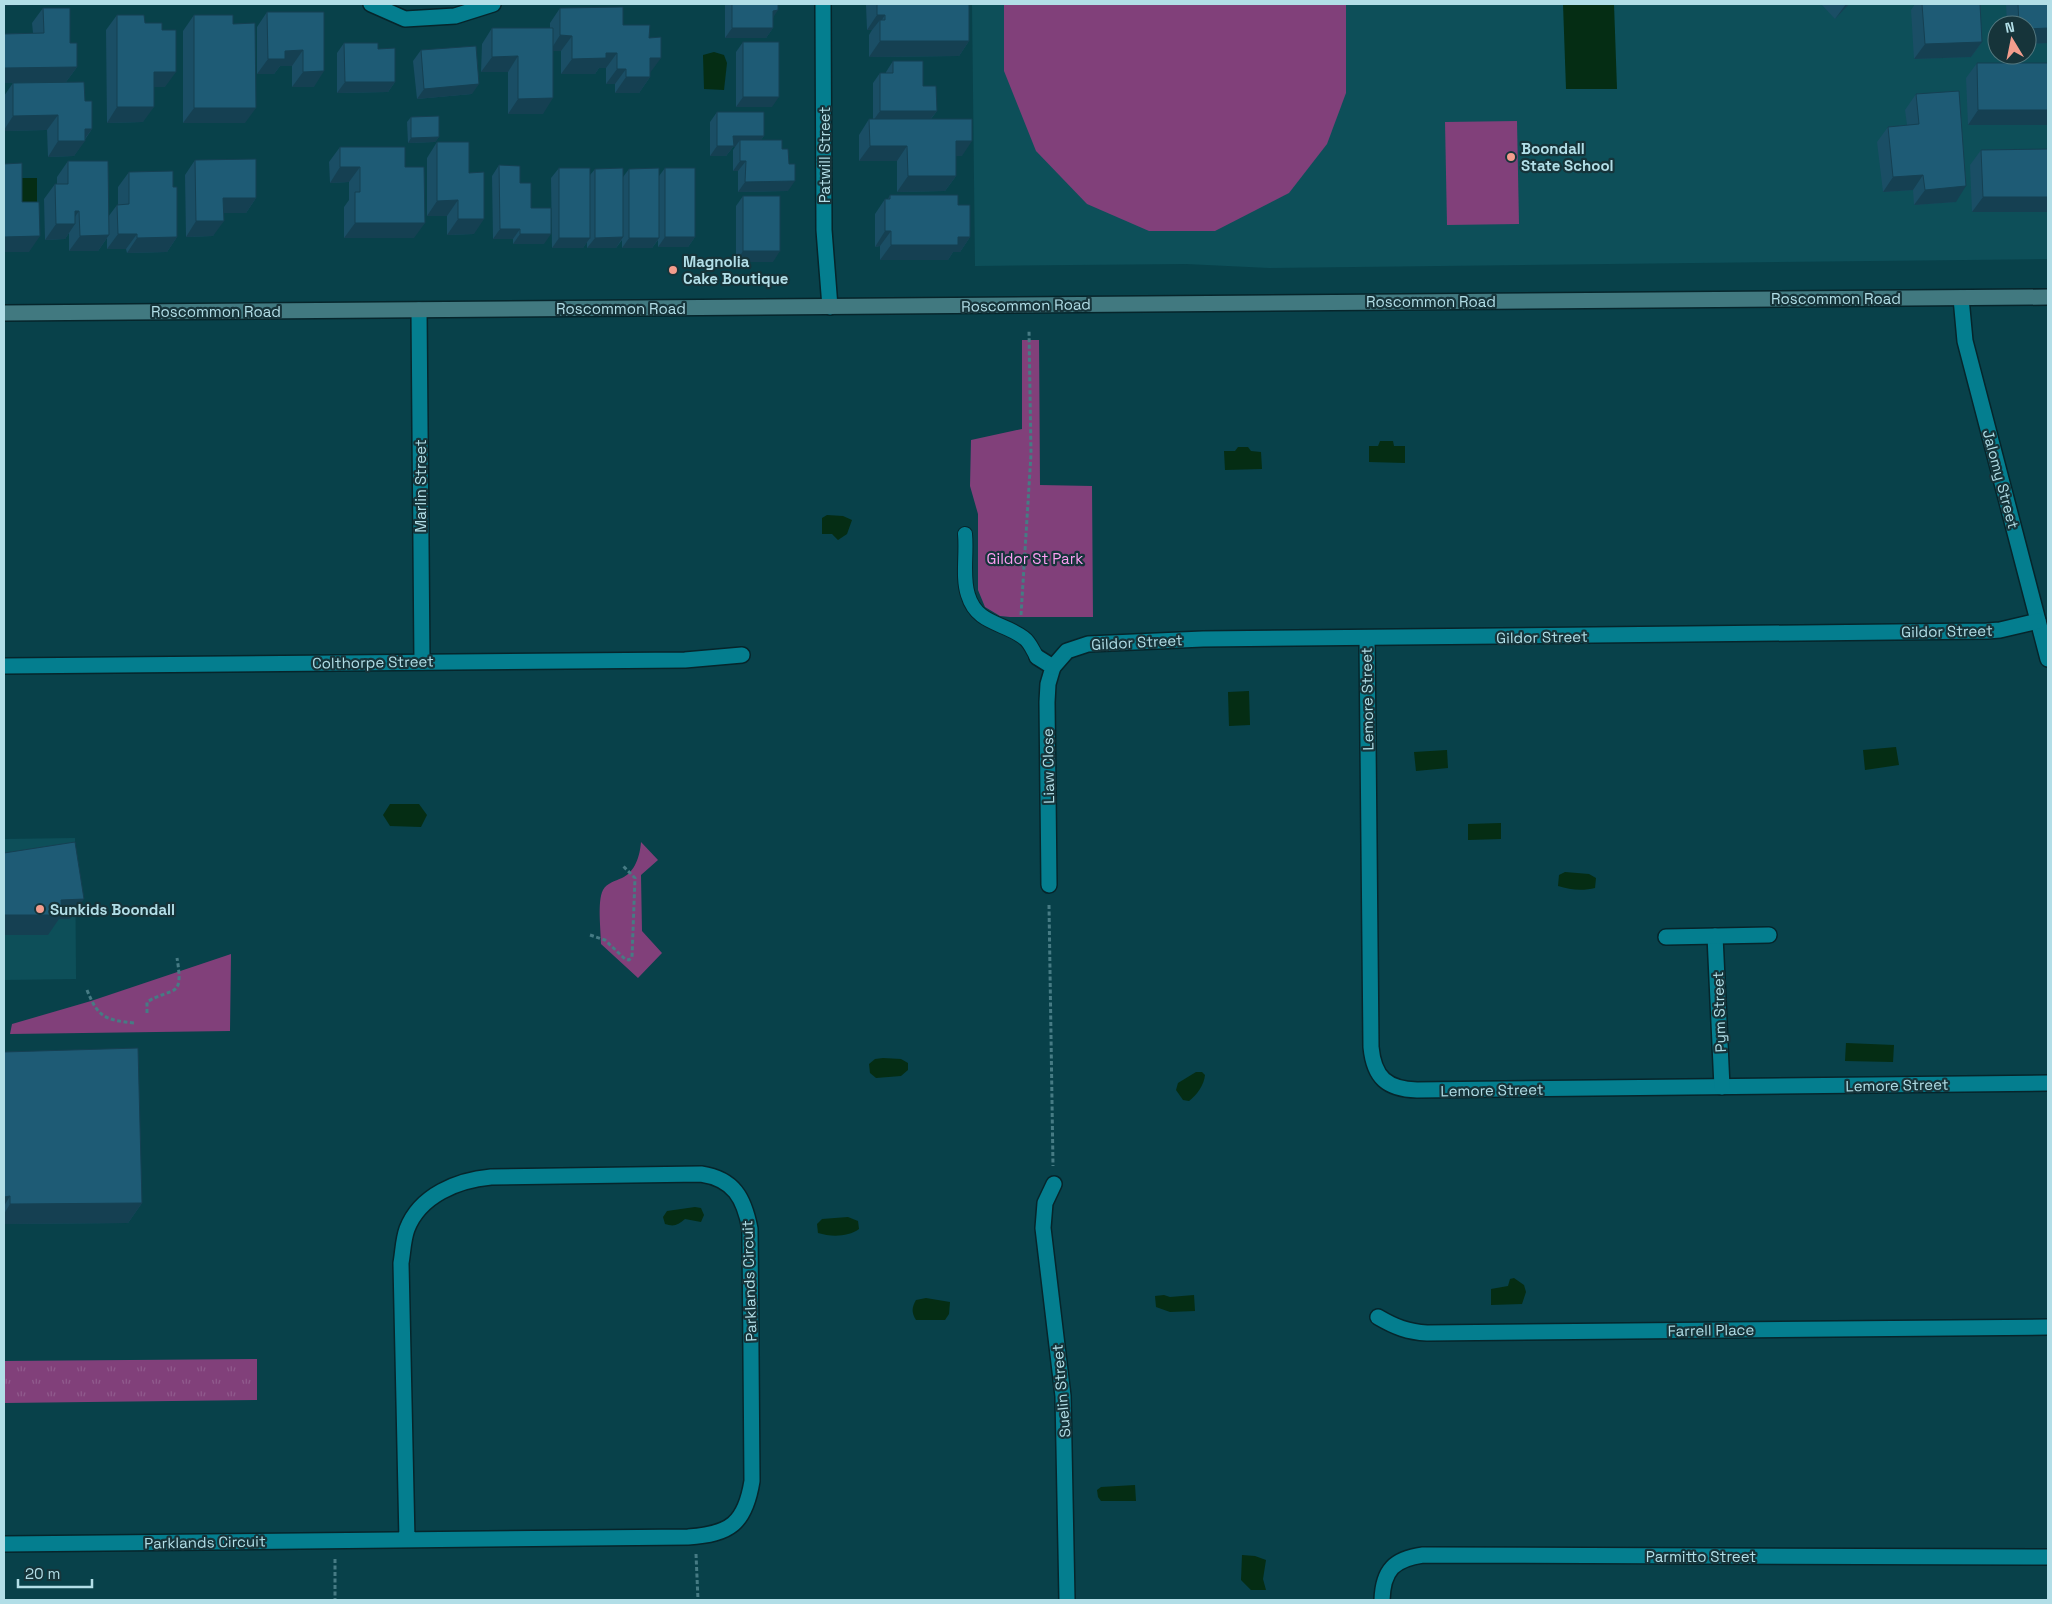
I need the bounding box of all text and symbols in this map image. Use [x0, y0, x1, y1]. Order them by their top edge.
north arrow [1987, 15, 2037, 65]
text: N [2004, 18, 2016, 37]
street label: Patwill Street [815, 107, 834, 203]
place label: Boondall State School [1521, 139, 1614, 175]
marker: Boondall State School [1505, 151, 1517, 163]
place label: Magnolia Cake Boutique [683, 252, 789, 288]
marker: Magnolia Cake Boutique [667, 264, 679, 276]
street label: Roscommon Road [1771, 289, 1901, 308]
street label: Roscommon Road [1366, 292, 1496, 311]
street label: Roscommon Road [961, 294, 1091, 316]
street label: Roscommon Road [556, 299, 686, 318]
street label: Roscommon Road [151, 302, 281, 321]
street label: Jalomy Street [1979, 427, 2023, 531]
street label: Marlin Street [411, 439, 430, 533]
park label: Gildor St Park [987, 549, 1083, 568]
street label: Gildor Street [1901, 621, 1993, 641]
street label: Gildor Street [1496, 627, 1588, 647]
street label: Gildor Street [1091, 630, 1183, 654]
street label: Lemore Street [1357, 647, 1377, 751]
street label: Colthorpe Street [312, 651, 434, 673]
street label: Liaw Close [1038, 728, 1058, 804]
place label: Sunkids Boondall [50, 900, 175, 919]
marker: Sunkids Boondall [34, 903, 46, 915]
street label: Pym Street [1708, 971, 1730, 1053]
street label: Lemore Street [1845, 1075, 1949, 1095]
street label: Lemore Street [1440, 1080, 1544, 1100]
street label: Parklands Circuit [737, 1220, 761, 1342]
street label: Farrell Place [1667, 1320, 1755, 1340]
street label: Suelin Street [1047, 1344, 1075, 1438]
street label: Parklands Circuit [144, 1531, 266, 1553]
street label: Parmitto Street [1646, 1547, 1756, 1566]
scale bar [18, 1556, 91, 1588]
text: 20 m [25, 1564, 60, 1583]

